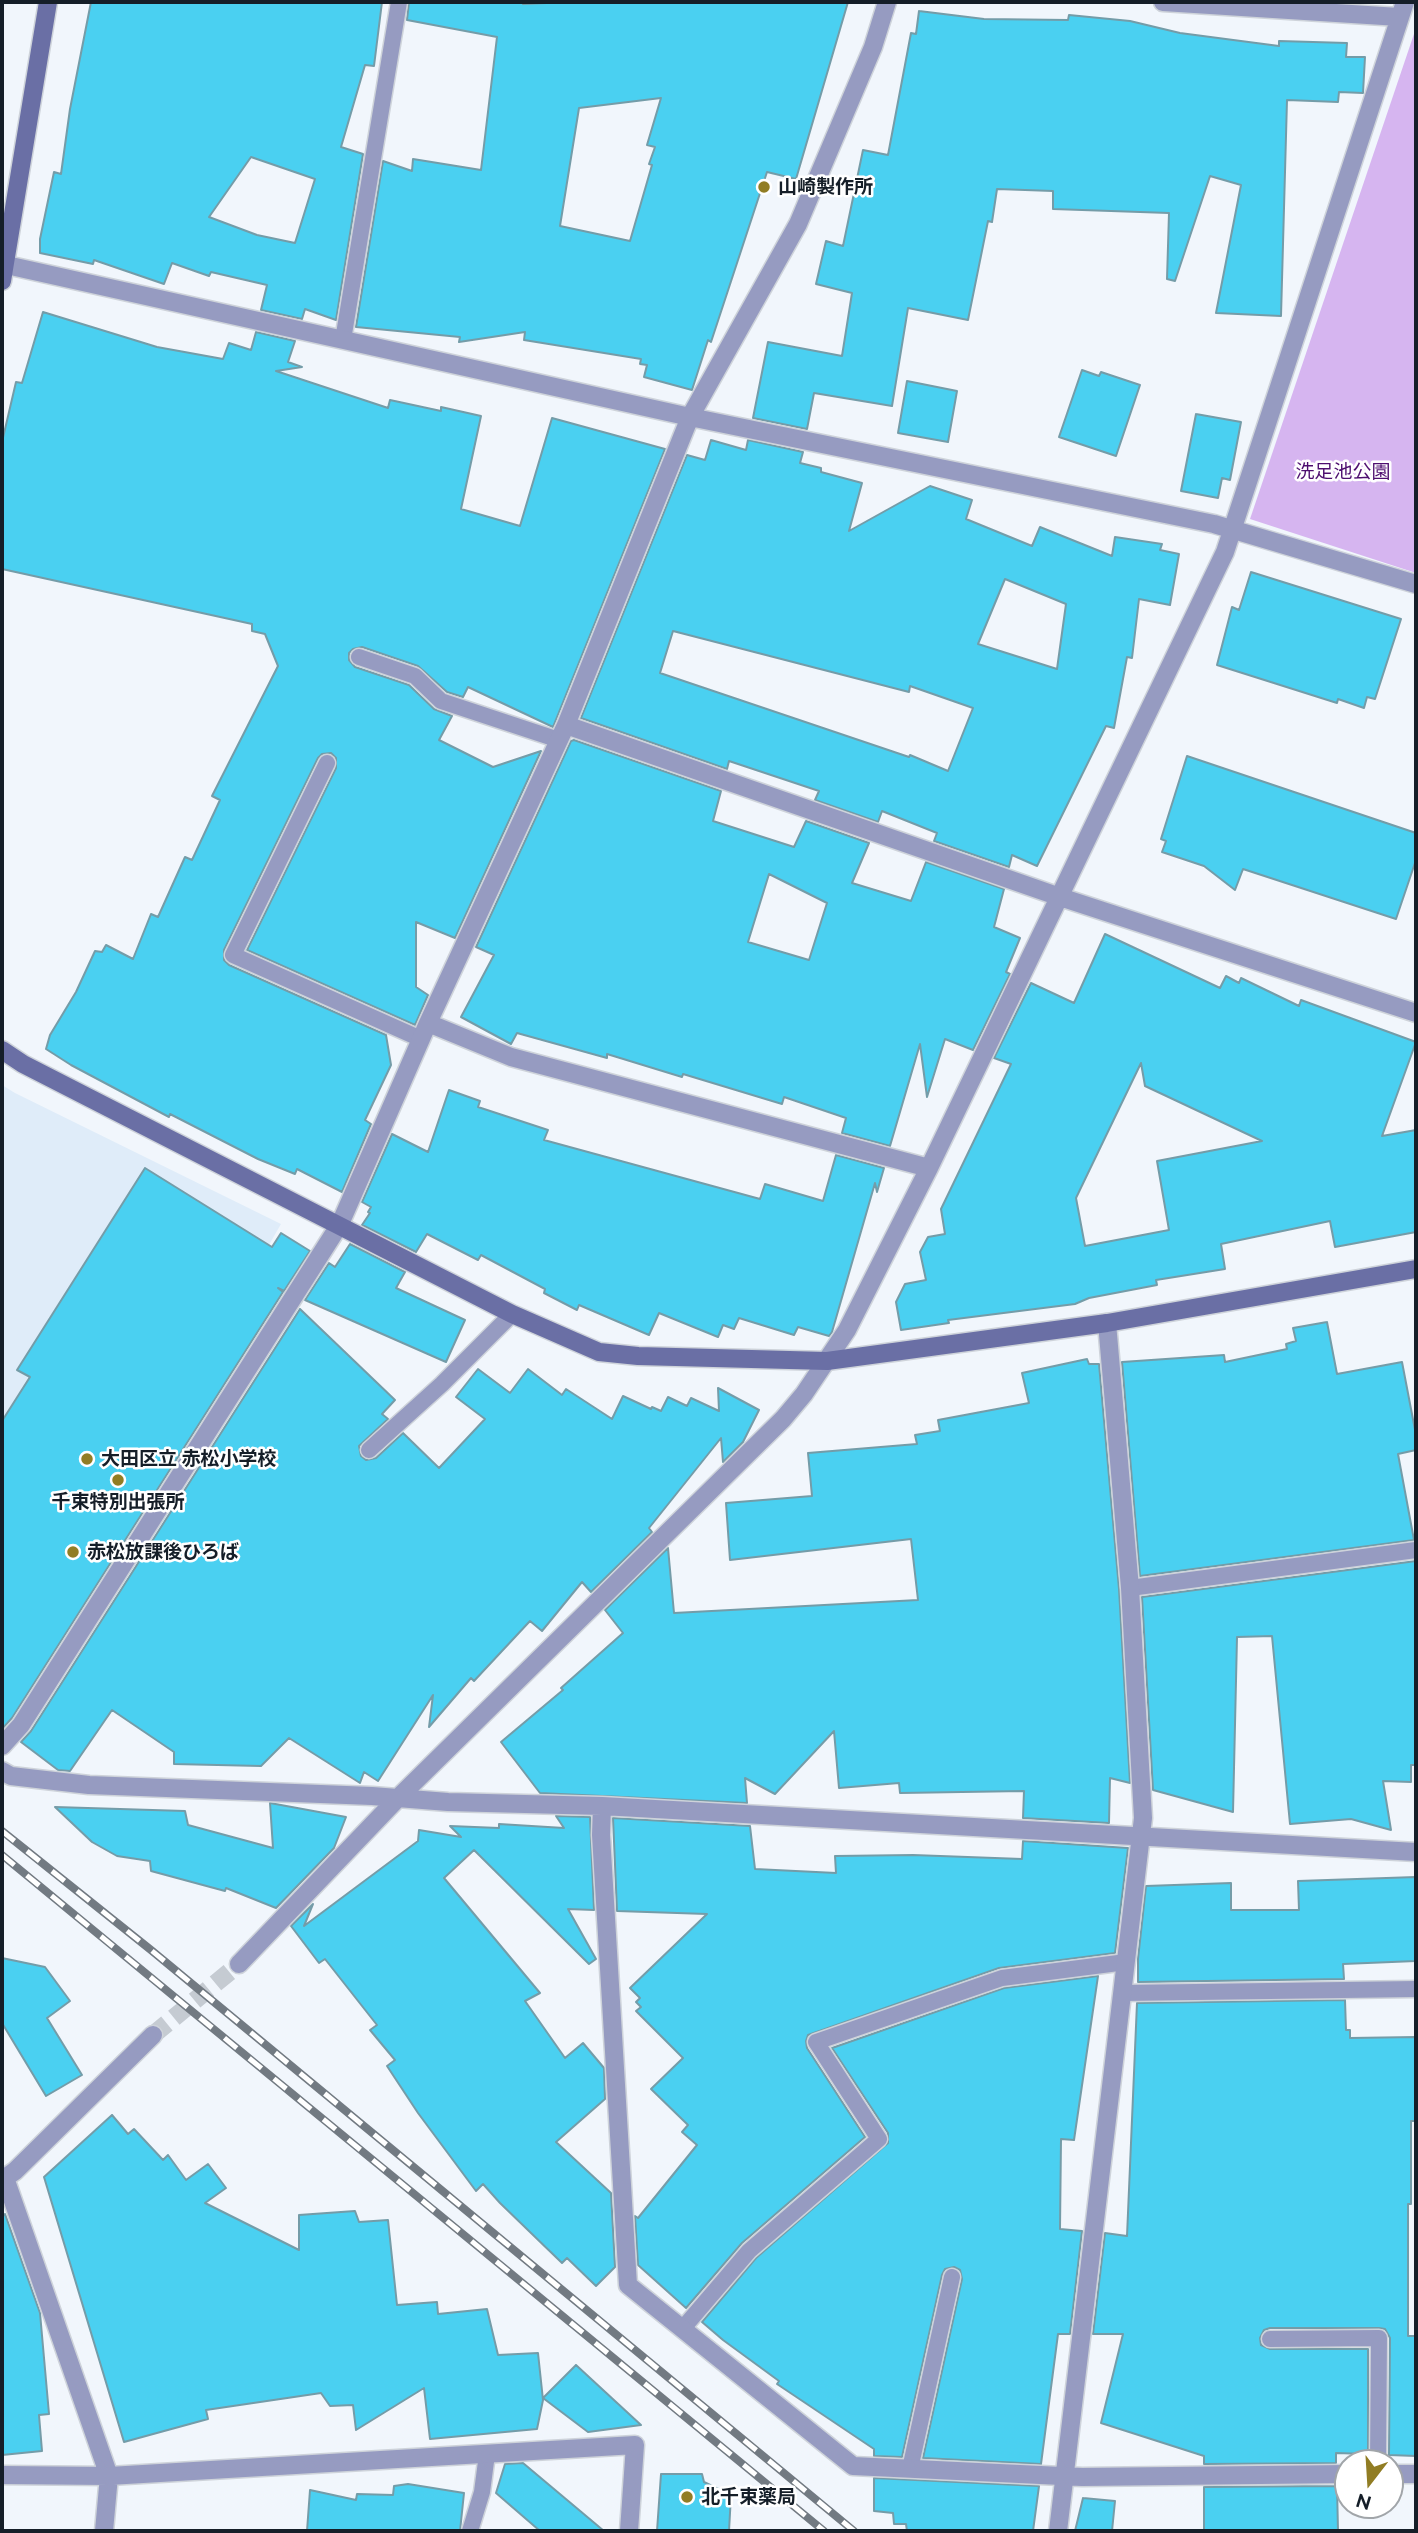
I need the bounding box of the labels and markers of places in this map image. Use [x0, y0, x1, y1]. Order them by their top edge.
place label: 山崎製作所 [778, 176, 873, 198]
marker: 山崎製作所 [756, 179, 772, 195]
place label: 大田区立 赤松小学校 [101, 1448, 277, 1470]
marker: 大田区立 赤松小学校 [79, 1451, 95, 1467]
marker: 千束特別出張所 [110, 1472, 126, 1488]
place label: 千束特別出張所 [52, 1491, 184, 1513]
place label: 赤松放課後ひろば [87, 1541, 239, 1563]
marker: 赤松放課後ひろば [65, 1544, 81, 1560]
place label: 北千束薬局 [701, 2486, 796, 2508]
marker: 北千束薬局 [679, 2489, 695, 2505]

